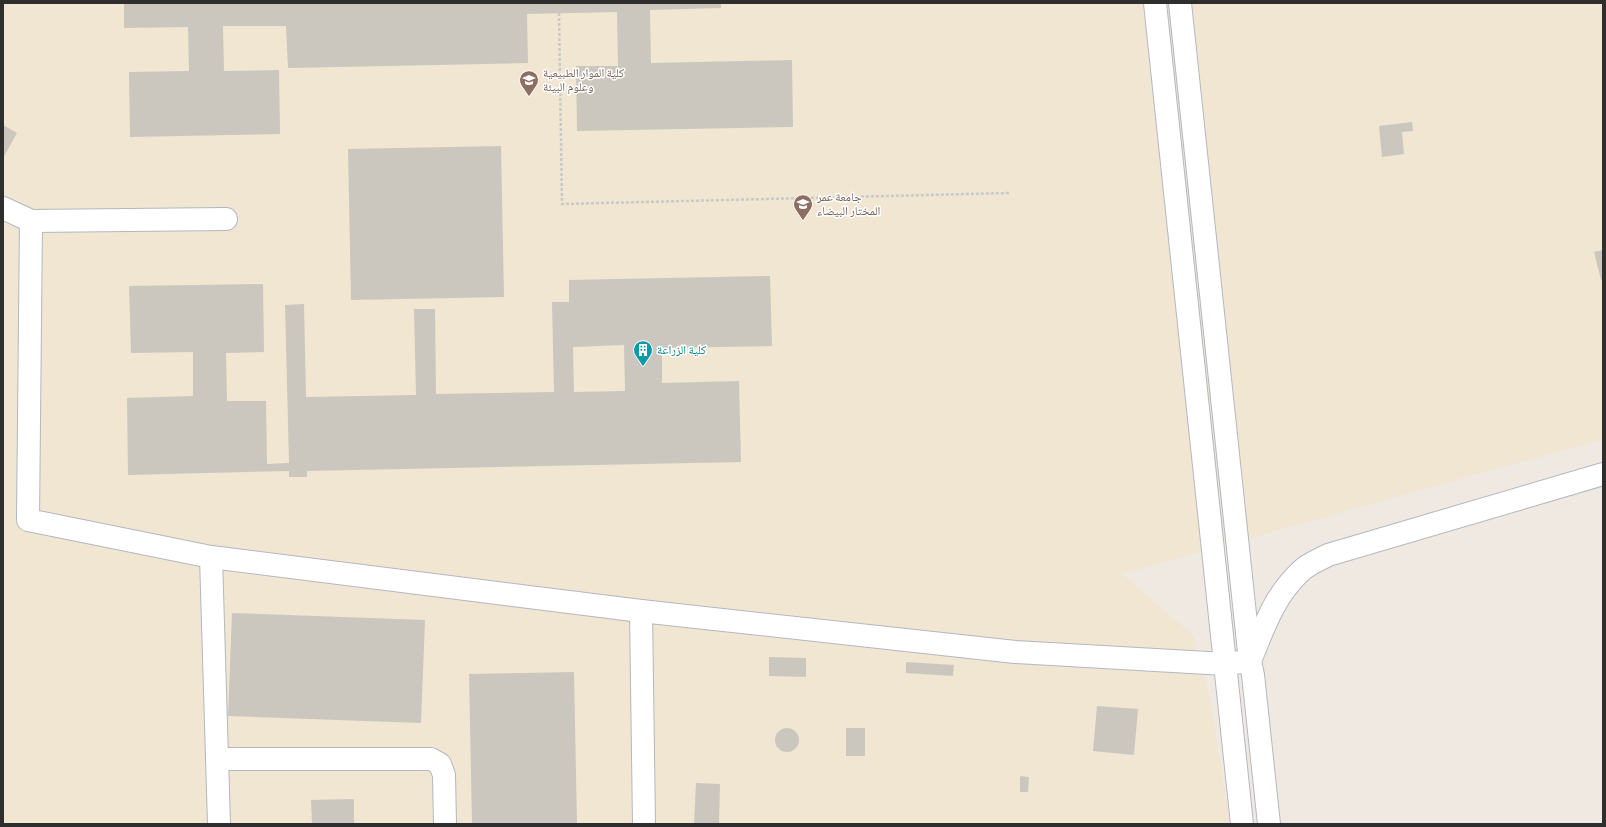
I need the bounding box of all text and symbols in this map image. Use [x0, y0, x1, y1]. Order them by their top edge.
place label: كلية الموار الطبيعية وعلوم البيئة [543, 65, 624, 95]
school or university icon: كلية الموار الطبيعية وعلوم البيئة [518, 69, 540, 97]
place label: جامعة عمر المختار البيضاء [816, 189, 881, 218]
school or university icon: جامعة عمر المختار البيضاء [792, 193, 814, 221]
building icon: كلية الزراعة [632, 339, 654, 367]
place label: كلية الزراعة [657, 342, 706, 357]

